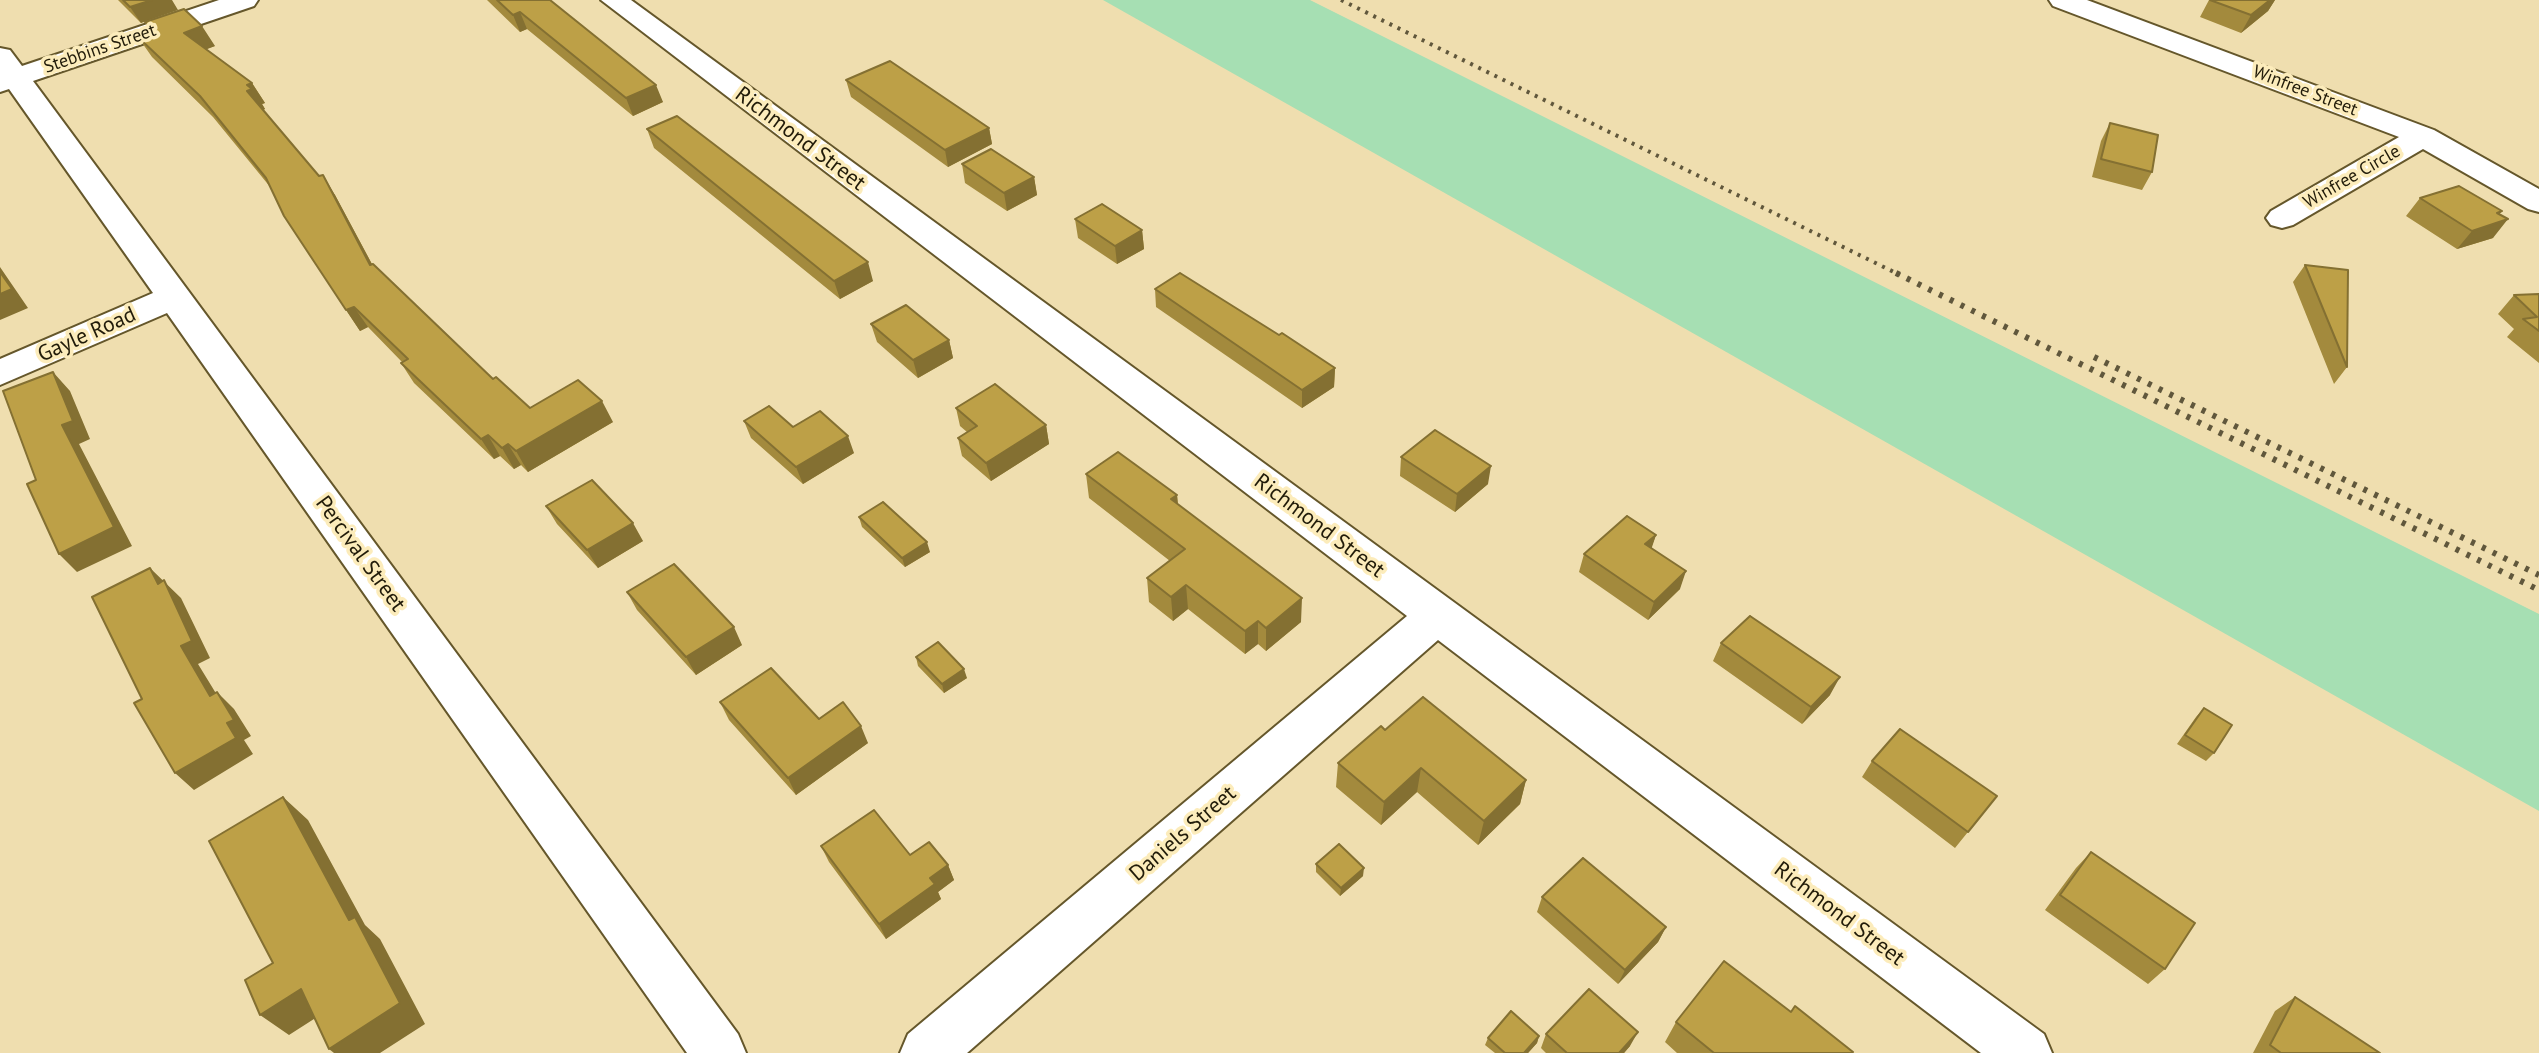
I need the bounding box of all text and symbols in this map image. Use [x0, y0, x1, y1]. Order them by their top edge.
street label: Stebbins Street [41, 20, 159, 78]
street label: Winfree Street [2250, 61, 2360, 121]
street label: Richmond Street [730, 81, 870, 197]
street label: Winfree Circle [2300, 141, 2404, 213]
street label: Gayle Road [34, 302, 140, 368]
street label: Richmond Street [1249, 468, 1389, 584]
street label: Percival Street [309, 491, 411, 617]
street label: Daniels Street [1124, 781, 1242, 887]
street label: Richmond Street [1769, 856, 1909, 972]

